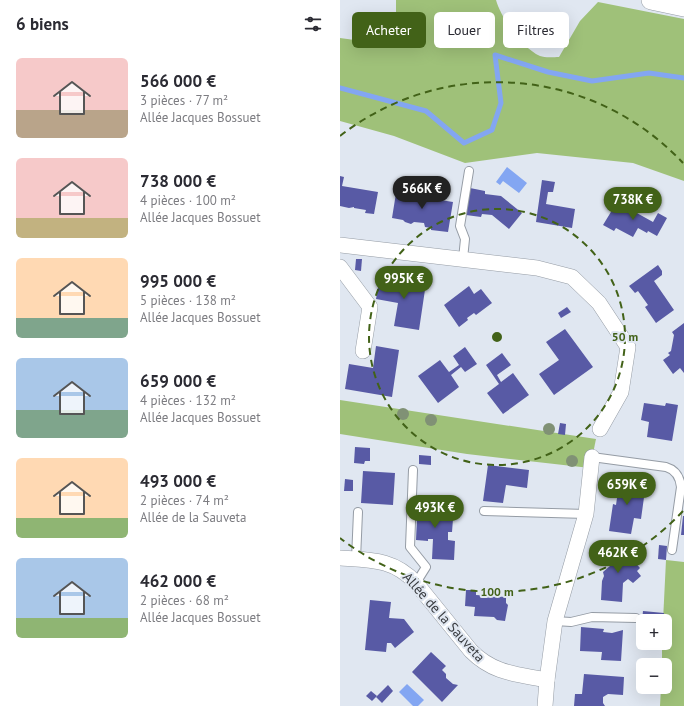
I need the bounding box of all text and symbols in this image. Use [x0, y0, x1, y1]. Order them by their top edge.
chip: Acheter [352, 12, 426, 48]
chip: Louer [434, 12, 495, 48]
chip: Filtres [503, 12, 569, 48]
text: 6 biens [16, 13, 69, 35]
icon: filters [302, 13, 324, 35]
text: 566 000 € [140, 70, 216, 92]
icon: home [48, 74, 96, 122]
text: 3 pièces · 77 m² [140, 92, 228, 109]
text: Allée Jacques Bossuet [140, 109, 261, 126]
text: 738 000 € [140, 170, 216, 192]
icon: home [48, 174, 96, 222]
pin: 566K € [389, 176, 455, 210]
text: 566K € [402, 180, 442, 197]
pin: 738K € [600, 187, 666, 221]
text: 738K € [613, 191, 653, 208]
text: 4 pièces · 100 m² [140, 192, 236, 209]
text: Allée Jacques Bossuet [140, 209, 261, 226]
pin: 995K € [371, 266, 437, 300]
text: 995 000 € [140, 270, 216, 292]
text: 995K € [384, 270, 424, 287]
icon: home [48, 274, 96, 322]
text: 5 pièces · 138 m² [140, 292, 236, 309]
text: Allée Jacques Bossuet [140, 309, 261, 326]
text: 50 m [612, 329, 638, 344]
centre of rings [490, 330, 504, 344]
text: 659 000 € [140, 370, 216, 392]
icon: home [48, 374, 96, 422]
text: 4 pièces · 132 m² [140, 392, 236, 409]
text: Allée Jacques Bossuet [140, 409, 261, 426]
text: 493 000 € [140, 470, 216, 492]
pin: 659K € [594, 472, 660, 506]
icon: home [48, 474, 96, 522]
text: 659K € [607, 476, 647, 493]
text: 2 pièces · 74 m² [140, 492, 229, 509]
pin: 493K € [402, 495, 468, 529]
text: 493K € [415, 499, 455, 516]
text: Allée de la Sauveta [140, 509, 246, 526]
pin: 462K € [585, 540, 651, 574]
text: 462K € [598, 544, 638, 561]
street label: Allée de la Sauveta [399, 568, 489, 666]
text: 462 000 € [140, 570, 216, 592]
icon: home [48, 574, 96, 622]
text: 100 m [480, 584, 514, 599]
text: 2 pièces · 68 m² [140, 592, 229, 609]
text: Allée Jacques Bossuet [140, 609, 261, 626]
map controls [636, 614, 672, 694]
button: + [636, 614, 672, 650]
button: − [636, 658, 672, 694]

